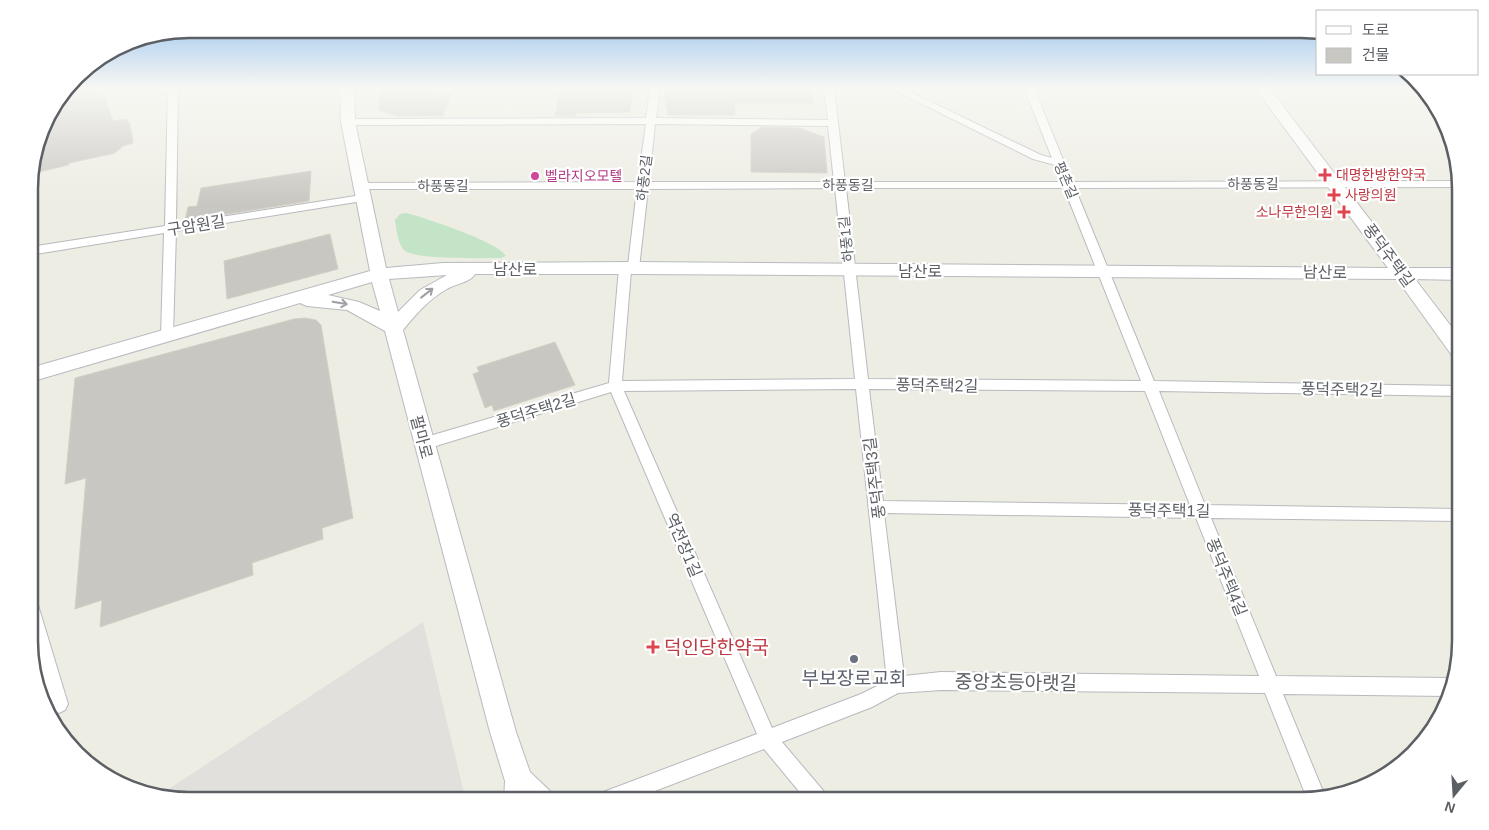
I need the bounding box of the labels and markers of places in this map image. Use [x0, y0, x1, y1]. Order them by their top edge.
place label: 대명한방한약국 [1336, 167, 1426, 183]
place label: 벨라지오모텔 [545, 168, 622, 184]
marker: 대명한방한약국 [1318, 168, 1332, 182]
marker: 벨라지오모텔 [529, 170, 541, 182]
place label: 사랑의원 [1345, 187, 1397, 203]
marker: 사랑의원 [1327, 188, 1341, 202]
place label: 소나무한의원 [1256, 204, 1333, 220]
marker: 소나무한의원 [1337, 205, 1351, 219]
place label: 덕인당한약국 [664, 637, 769, 658]
marker: 덕인당한약국 [646, 640, 660, 654]
marker: 부보장로교회 [848, 653, 860, 665]
place label: 부보장로교회 [802, 668, 906, 689]

